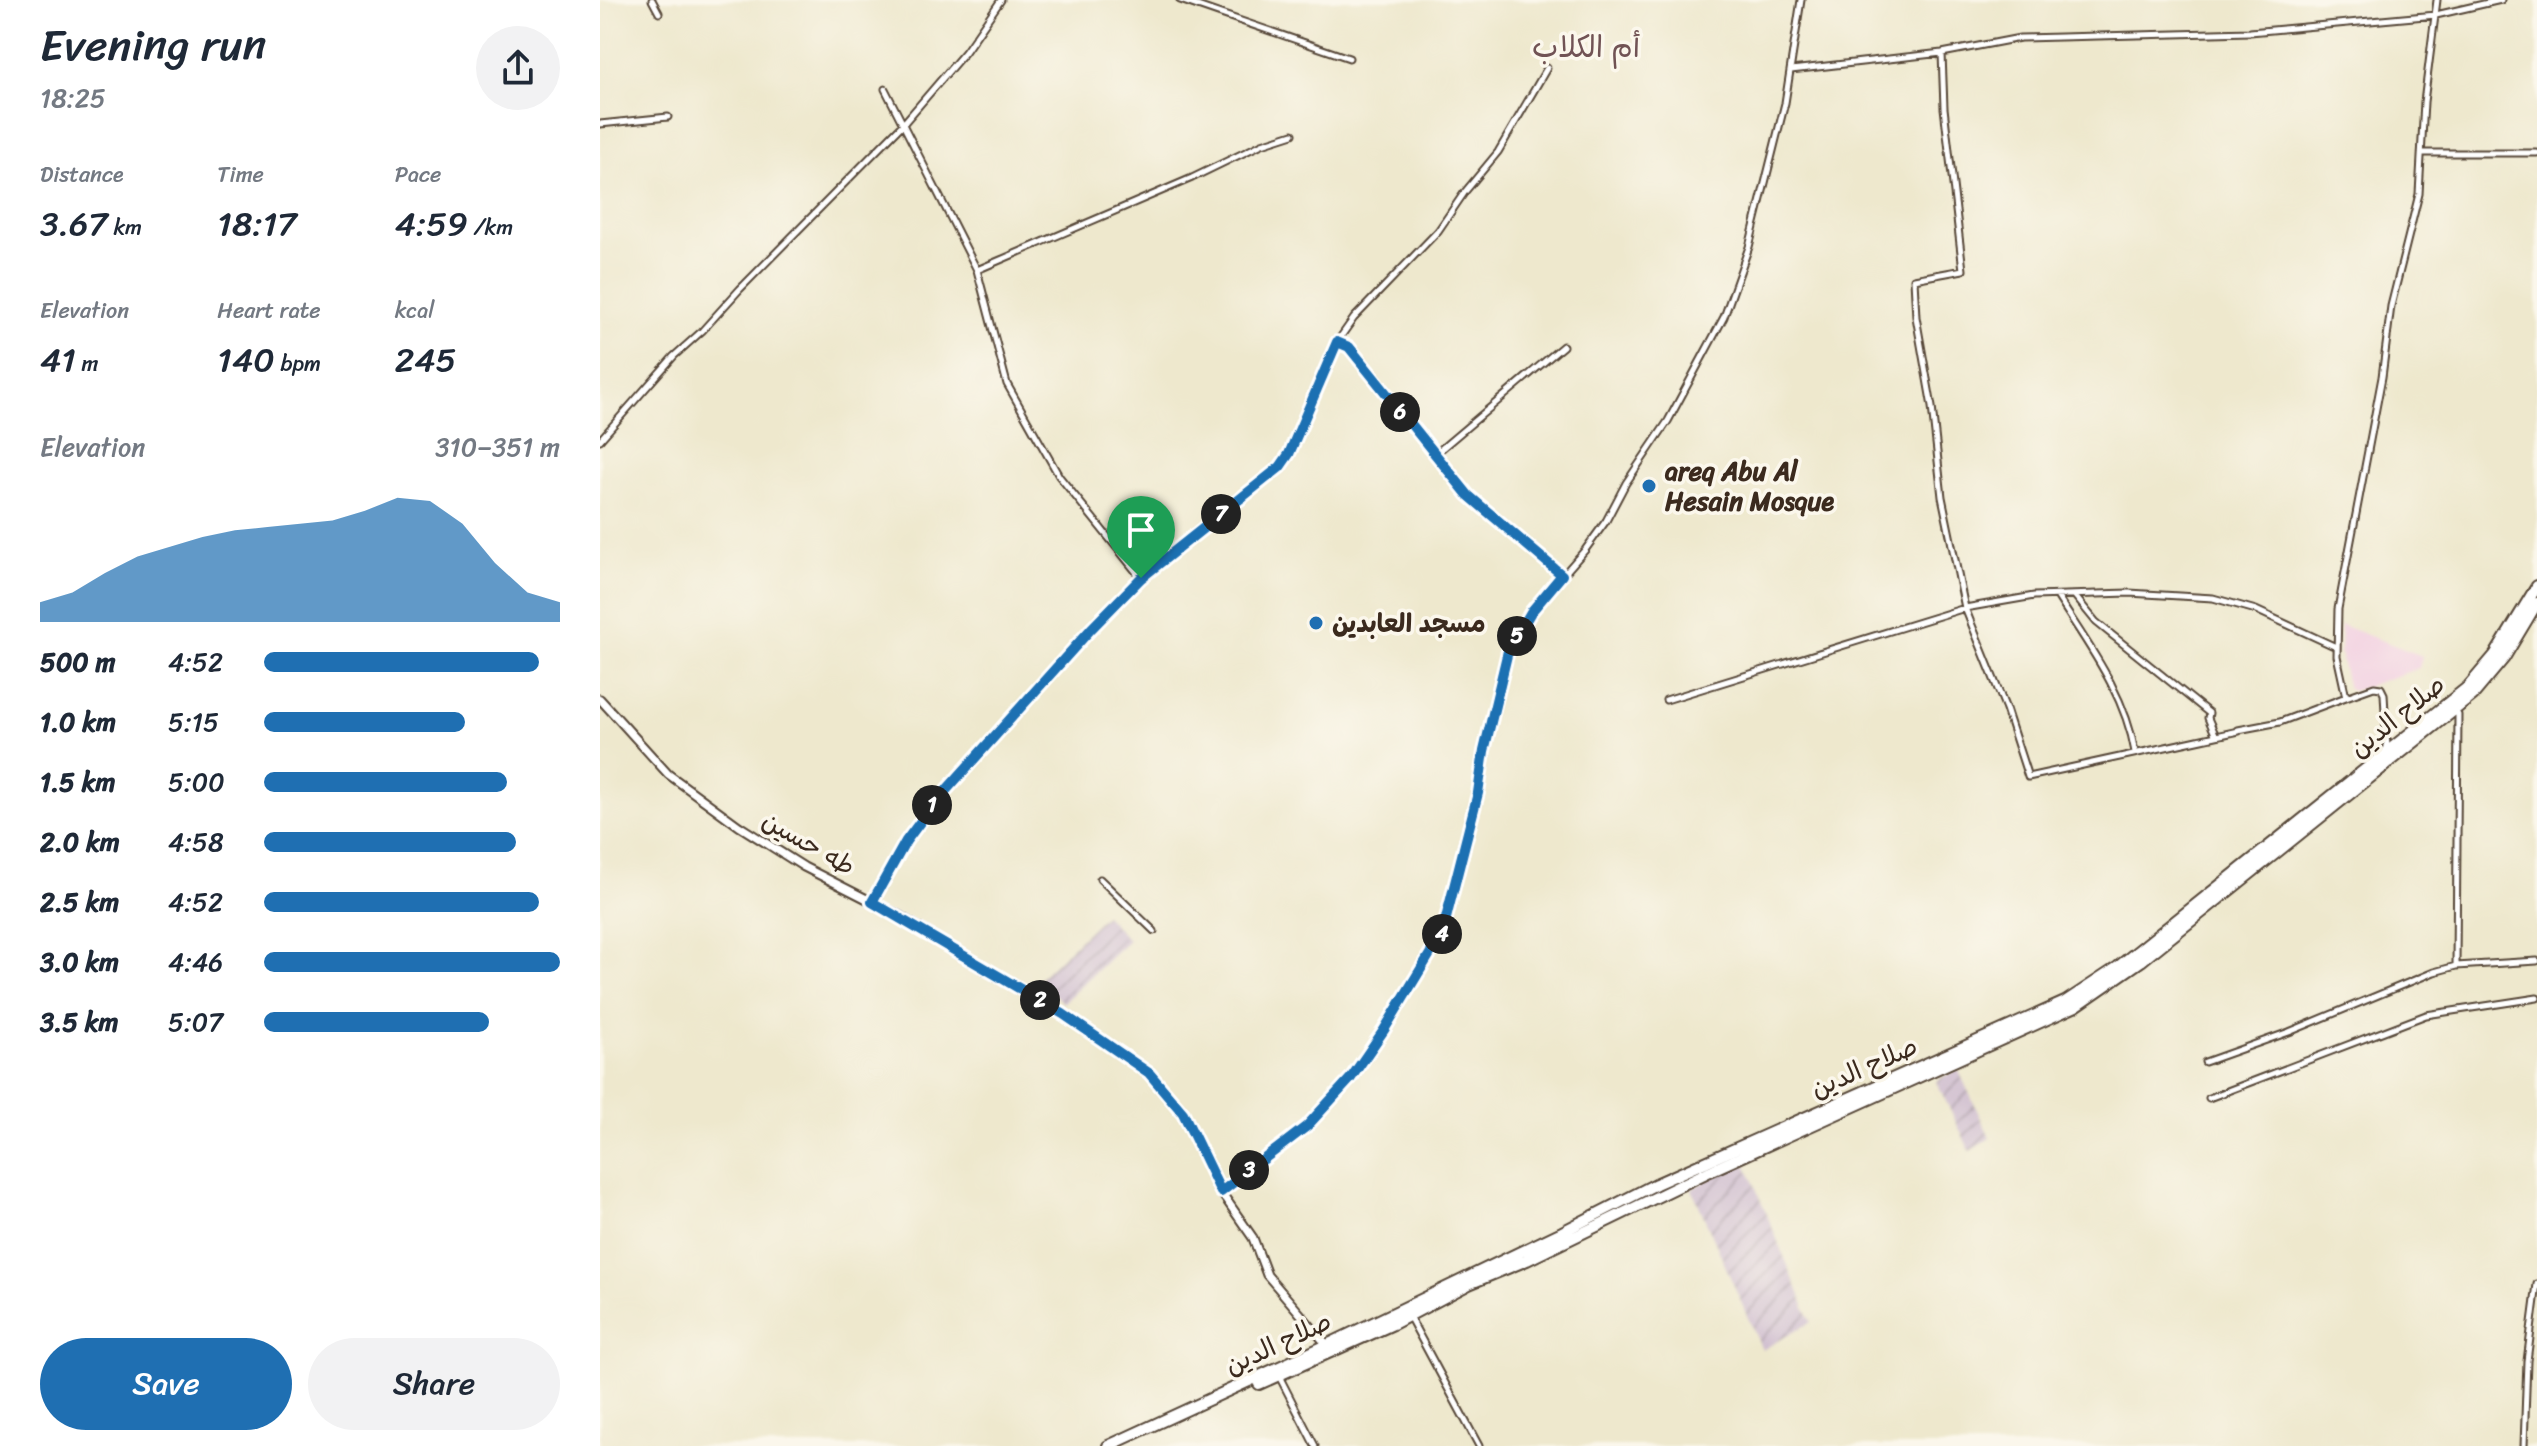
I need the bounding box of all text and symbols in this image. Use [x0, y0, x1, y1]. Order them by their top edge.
text: Evening run [40, 6, 266, 84]
district label: أم الكلاب [1532, 20, 1640, 74]
button: share [476, 26, 560, 110]
text: 18:25 [40, 75, 106, 121]
text: Distance [40, 155, 124, 194]
text: Time [217, 155, 264, 194]
text: Pace [395, 155, 441, 194]
text: 3.67 [40, 194, 108, 254]
text: 18:17 [217, 194, 297, 254]
text: 4:59 [395, 194, 468, 254]
text: km [108, 208, 142, 247]
text: /km [468, 208, 513, 247]
text: Elevation [40, 291, 129, 330]
text: Heart rate [217, 291, 321, 330]
text: kcal [395, 291, 435, 330]
text: 41 [40, 330, 76, 390]
text: 140 [217, 330, 275, 390]
text: 245 [395, 330, 456, 390]
text: m [76, 344, 98, 383]
text: bpm [275, 344, 321, 383]
pin: 6 [1380, 392, 1420, 432]
text: 6 [1394, 392, 1406, 431]
text: Elevation [40, 424, 145, 470]
text: 310–351 m [435, 424, 560, 470]
place label: areq Abu Al Hesain Mosque [1664, 448, 1834, 524]
marker: areq Abu Al Hesain Mosque [1640, 477, 1658, 495]
pin: 7 [1201, 494, 1241, 534]
text: 7 [1215, 494, 1227, 533]
pin [1107, 496, 1175, 578]
icon: arrive [1119, 508, 1163, 552]
place label: مسجد العابدين [1332, 600, 1486, 646]
marker: مسجد العابدين [1307, 614, 1325, 632]
pin: 5 [1497, 616, 1537, 656]
text: 5 [1510, 616, 1524, 655]
text: 500 m [40, 639, 115, 685]
text: 4:52 [168, 639, 223, 685]
street label: صلاح الدين [2338, 662, 2456, 770]
text: 1.0 km [40, 699, 116, 745]
text: 5:15 [168, 699, 219, 745]
text: 1.5 km [40, 759, 115, 805]
text: 5:00 [168, 759, 225, 805]
pin: 1 [912, 785, 952, 825]
text: 1 [927, 785, 937, 824]
street label: طه حسين [753, 798, 865, 888]
text: 2.0 km [40, 819, 120, 865]
text: 4:58 [168, 819, 224, 865]
text: 2.5 km [40, 879, 119, 925]
text: 4:52 [168, 879, 223, 925]
pin: 4 [1422, 914, 1462, 954]
text: 4 [1435, 914, 1449, 953]
text: 3.0 km [40, 939, 119, 985]
text: 4:46 [168, 939, 223, 985]
pin: 2 [1020, 980, 1060, 1020]
text: 2 [1034, 980, 1046, 1019]
text: 3.5 km [40, 999, 119, 1045]
text: 5:07 [168, 999, 223, 1045]
street label: صلاح الدين [1803, 1023, 1925, 1111]
pin: 3 [1229, 1150, 1269, 1190]
text: 3 [1243, 1150, 1255, 1189]
street label: صلاح الدين [1217, 1298, 1339, 1388]
button: Save [40, 1338, 292, 1430]
button: Share [308, 1338, 560, 1430]

